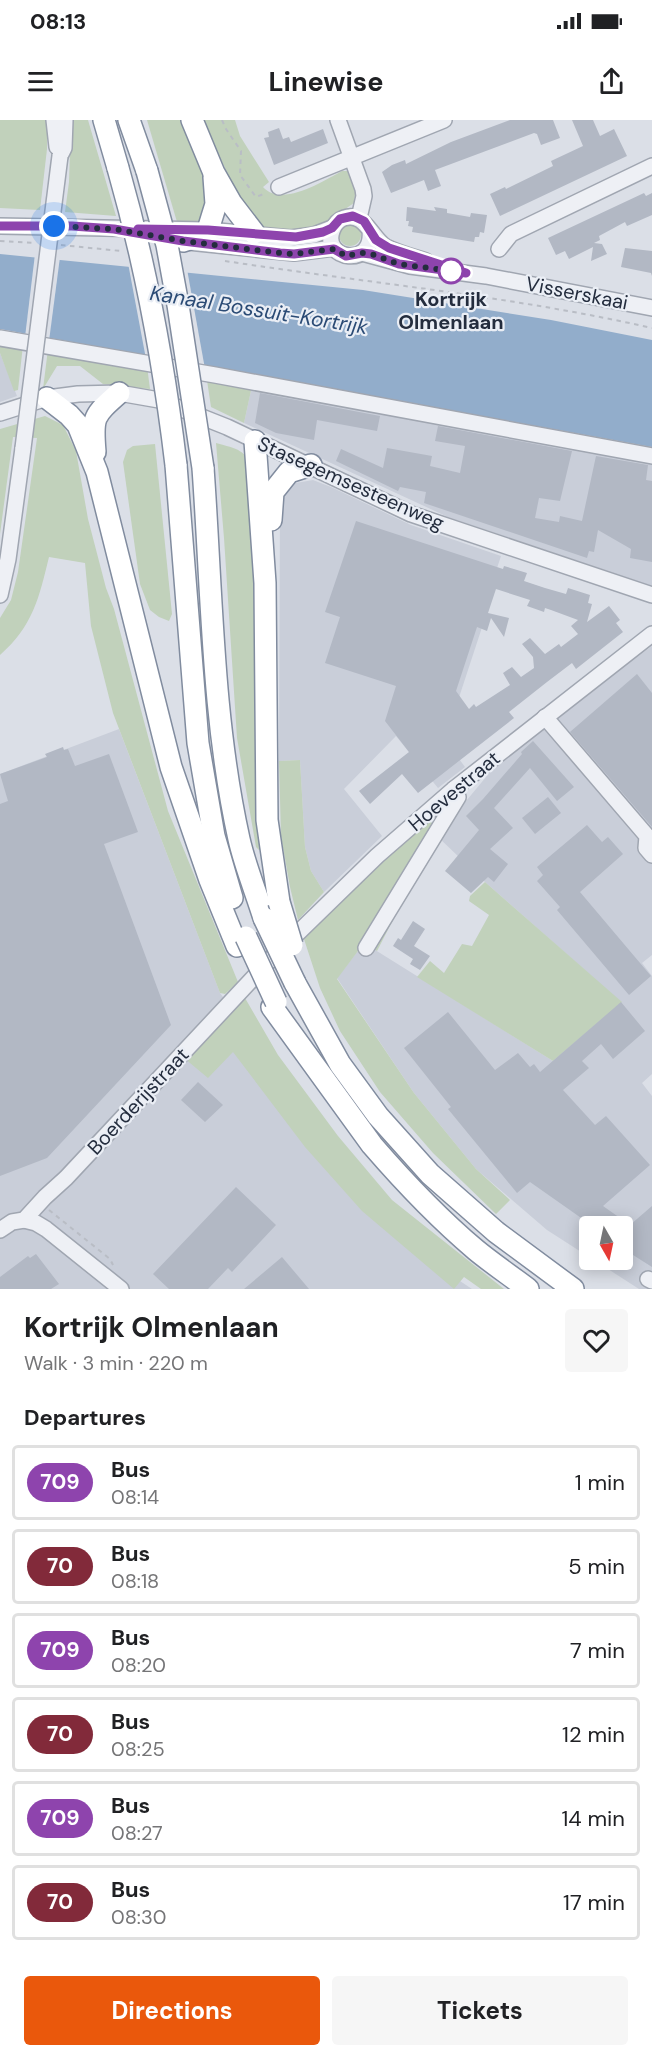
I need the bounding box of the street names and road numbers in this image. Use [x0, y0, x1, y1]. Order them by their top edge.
street label: Visserskaai [524, 270, 630, 316]
street label: Stasegemsesteenweg [254, 430, 448, 536]
street label: Hoevestraat [403, 745, 505, 837]
street label: Boerderijstraat [82, 1042, 194, 1160]

